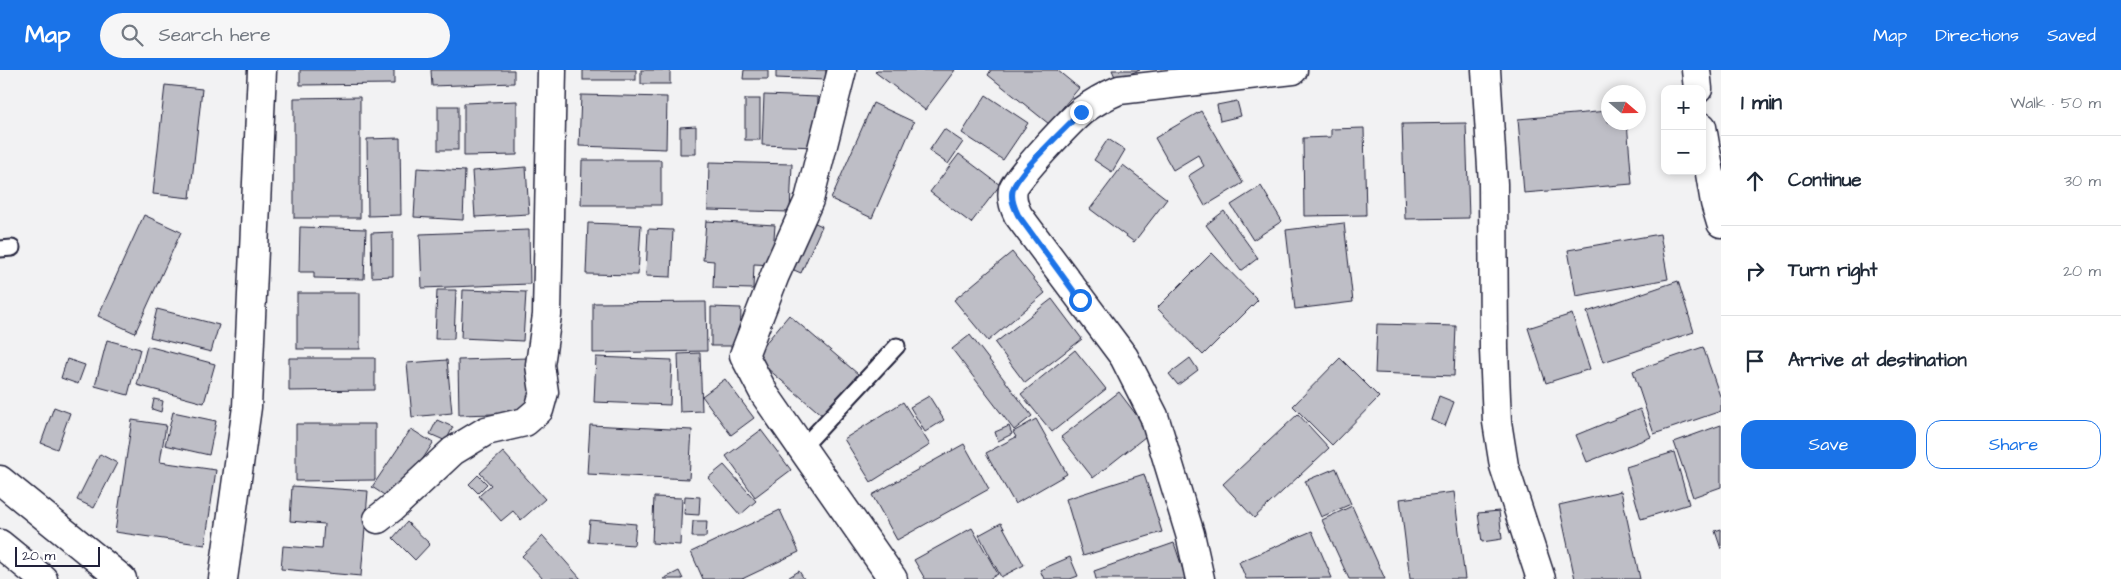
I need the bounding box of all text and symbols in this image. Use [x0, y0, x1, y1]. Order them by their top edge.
search box [100, 13, 450, 58]
text: Map [25, 18, 70, 52]
icon: search [118, 21, 146, 49]
text: Search here [158, 22, 271, 49]
text: Map [1873, 23, 1907, 48]
text: Directions [1935, 23, 2019, 48]
text: Saved [2047, 23, 2096, 48]
north arrow [1601, 85, 1646, 130]
map controls [1661, 85, 1706, 175]
button: + [1661, 85, 1706, 130]
text: 1 min [1741, 88, 1782, 117]
text: Walk · 50 m [2010, 92, 2101, 114]
route end [1070, 101, 1093, 124]
button: − [1661, 130, 1706, 175]
icon: ahead [1741, 167, 1769, 195]
text: Continue [1788, 167, 1862, 194]
text: 30 m [2064, 170, 2101, 192]
icon: right [1741, 257, 1769, 285]
text: Turn right [1788, 257, 1877, 284]
text: 20 m [2063, 260, 2101, 282]
route start [1069, 289, 1092, 312]
icon: arrive [1741, 347, 1769, 375]
text: Arrive at destination [1788, 347, 1967, 374]
button: Save [1741, 420, 1916, 469]
button: Share [1926, 420, 2101, 469]
scale bar [15, 544, 100, 567]
text: 20 m [22, 546, 55, 566]

